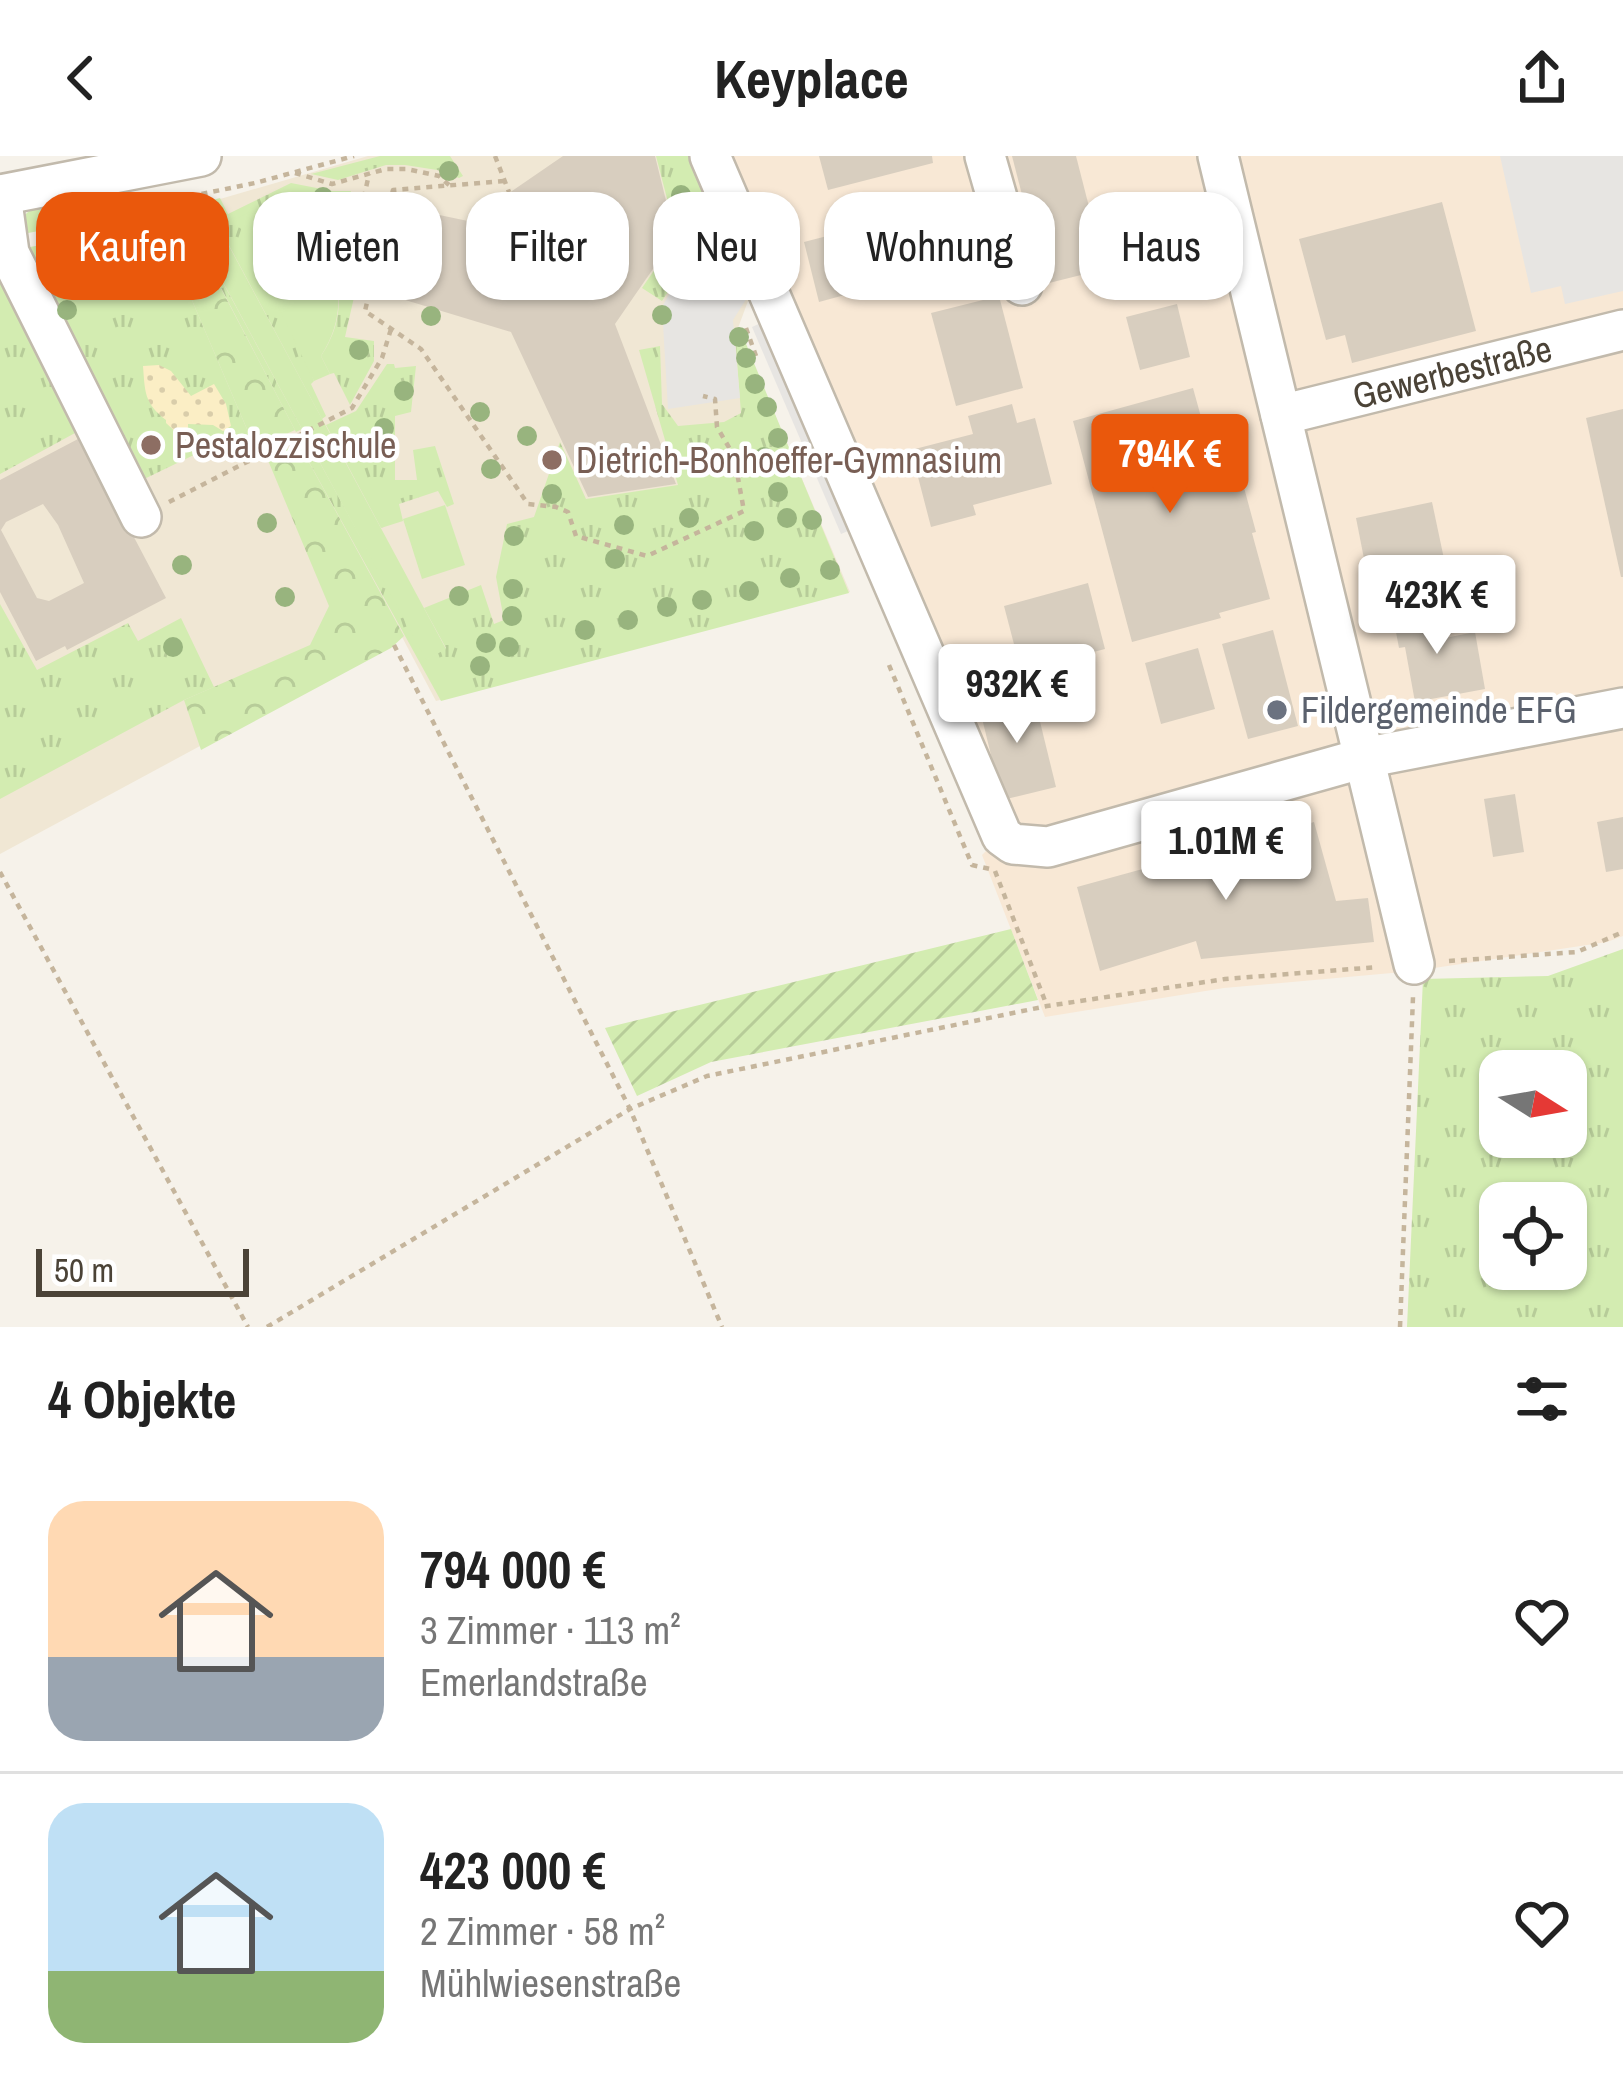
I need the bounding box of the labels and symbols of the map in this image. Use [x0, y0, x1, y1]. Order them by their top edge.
street label: Gewerbestraße [1347, 324, 1557, 420]
pin: 794K € [1072, 414, 1268, 516]
place label: Pestalozzischule [175, 421, 397, 469]
marker: Pestalozzischule [138, 432, 164, 458]
place label: Dietrich-Bonhoeffer-Gymnasium [576, 436, 1002, 484]
marker: Dietrich-Bonhoeffer-Gymnasium [539, 447, 565, 473]
pin: 423K € [1339, 555, 1535, 657]
pin: 932K € [919, 644, 1115, 746]
place label: Fildergemeinde EFG [1301, 686, 1577, 734]
marker: Fildergemeinde EFG [1264, 697, 1290, 723]
pin: 1.01M € [1115, 801, 1337, 903]
north arrow [1479, 1050, 1587, 1158]
scale bar [36, 1243, 249, 1296]

